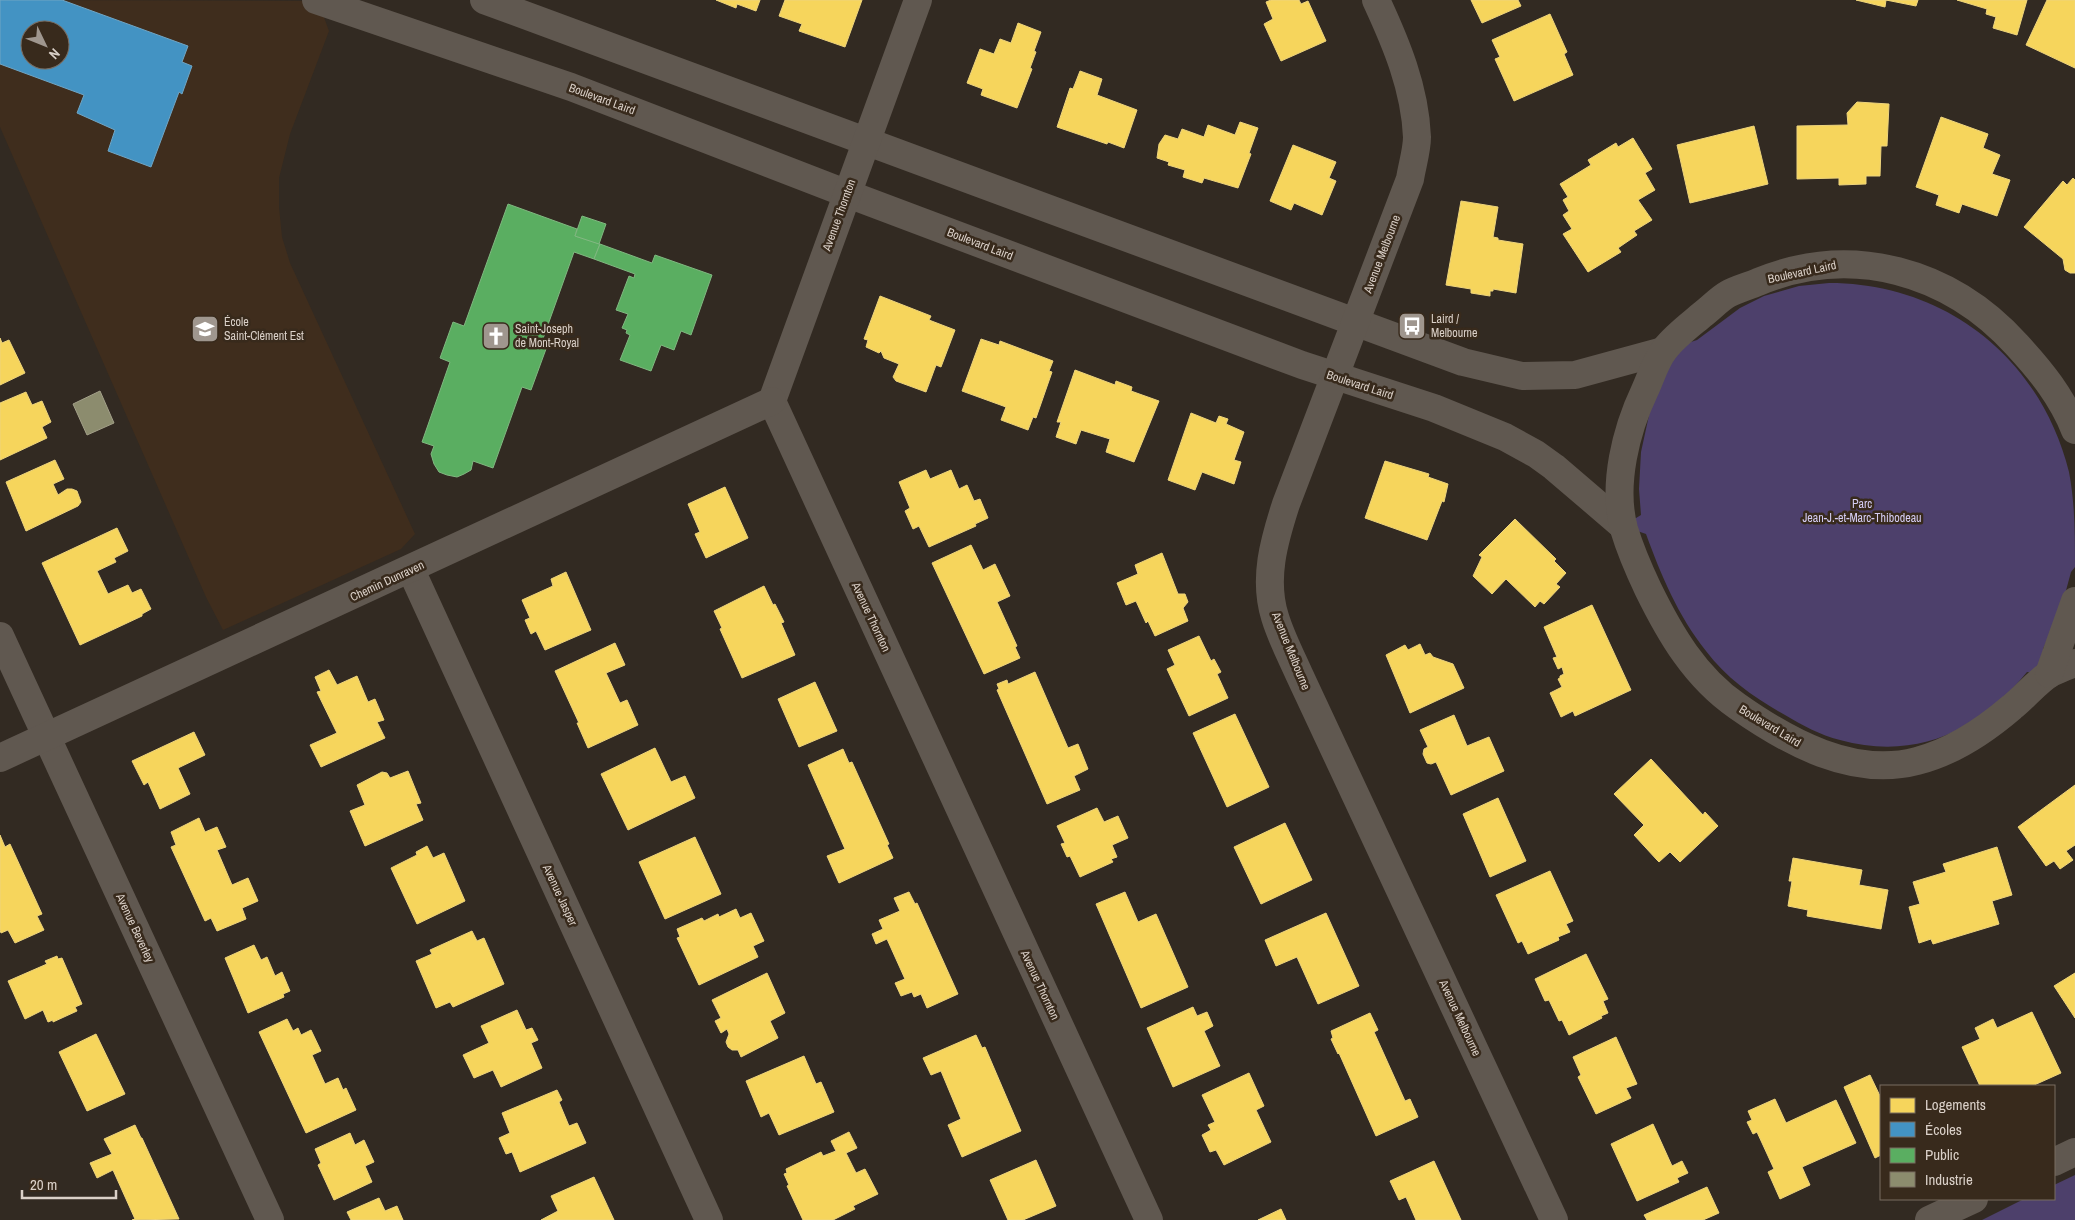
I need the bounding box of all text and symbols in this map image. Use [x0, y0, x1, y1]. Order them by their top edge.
north arrow [20, 20, 70, 70]
text: N [45, 45, 64, 63]
street label: Boulevard Laird [567, 80, 637, 118]
street label: Avenue Thornton [818, 177, 859, 254]
street label: Avenue Melbourne [1359, 213, 1404, 296]
street label: Boulevard Laird [945, 224, 1015, 264]
street label: Boulevard Laird [1766, 257, 1838, 287]
bus stop icon: Laird / Melbourne [1397, 311, 1427, 341]
place label: Laird / Melbourne [1431, 311, 1478, 341]
school or university icon: École Saint-Clément Est [190, 314, 220, 344]
place label: École Saint-Clément Est [224, 314, 304, 344]
church icon: Saint-Joseph de Mont-Royal [481, 321, 511, 351]
place label: Saint-Joseph de Mont-Royal [515, 321, 579, 351]
street label: Boulevard Laird [1324, 367, 1396, 403]
park label: Parc Jean-J.-et-Marc-Thibodeau [1802, 496, 1922, 526]
street label: Chemin Dunraven [347, 557, 427, 605]
street label: Avenue Thornton [847, 579, 894, 654]
street label: Avenue Melbourne [1268, 609, 1314, 692]
street label: Boulevard Laird [1736, 701, 1804, 751]
street label: Avenue Jasper [538, 861, 581, 929]
street label: Avenue Beverley [112, 890, 158, 965]
street label: Avenue Thornton [1016, 947, 1063, 1022]
street label: Avenue Melbourne [1435, 976, 1485, 1059]
legend [1880, 1085, 2055, 1200]
text: Logements [1925, 1094, 1986, 1115]
text: Écoles [1925, 1119, 1962, 1140]
text: Public [1925, 1144, 1959, 1165]
scale bar [22, 1168, 116, 1200]
text: Industrie [1925, 1169, 1973, 1190]
text: 20 m [30, 1174, 57, 1195]

